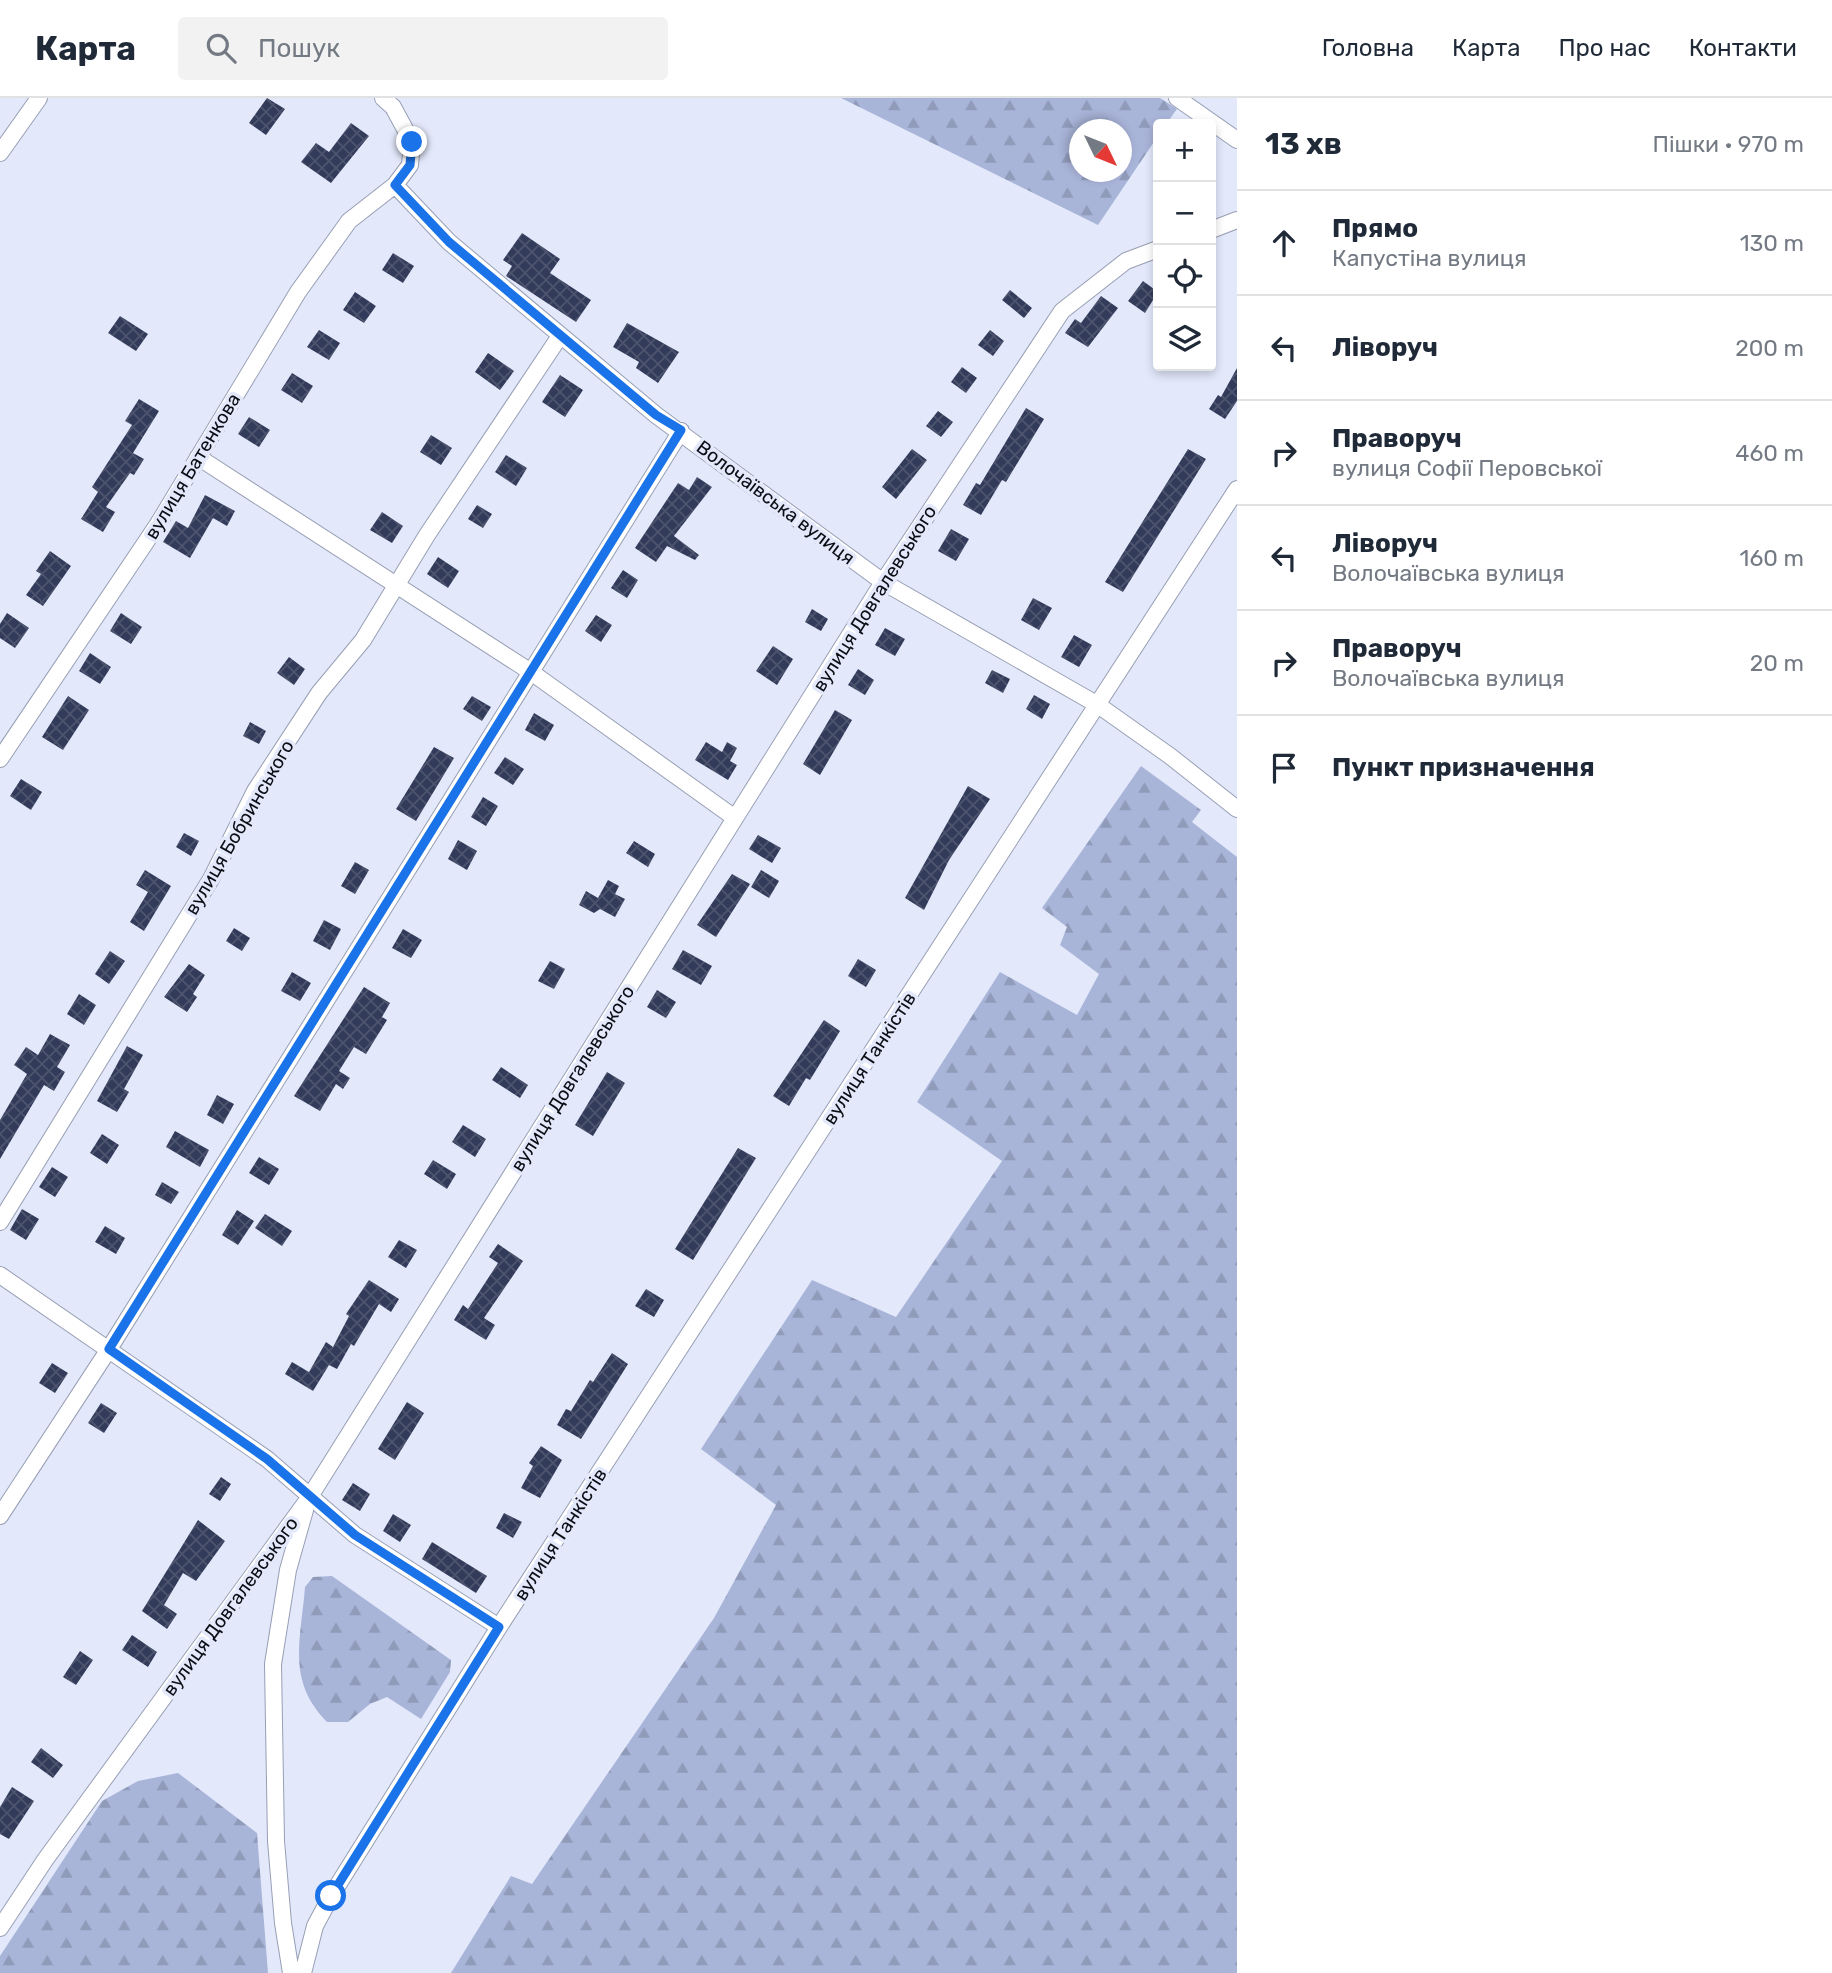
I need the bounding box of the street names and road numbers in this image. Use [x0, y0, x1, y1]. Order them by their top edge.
street label: вулиця Батенкова [140, 389, 245, 543]
street label: Волочаївська вулиця [692, 435, 859, 569]
street label: вулиця Довгалевського [808, 501, 941, 696]
street label: вулиця Бобринського [180, 736, 299, 919]
street label: вулиця Довгалевського [506, 981, 639, 1176]
street label: вулиця Танкістів [818, 988, 921, 1129]
street label: вулиця Танкістів [509, 1464, 612, 1605]
street label: вулиця Довгалевського [158, 1512, 303, 1700]

